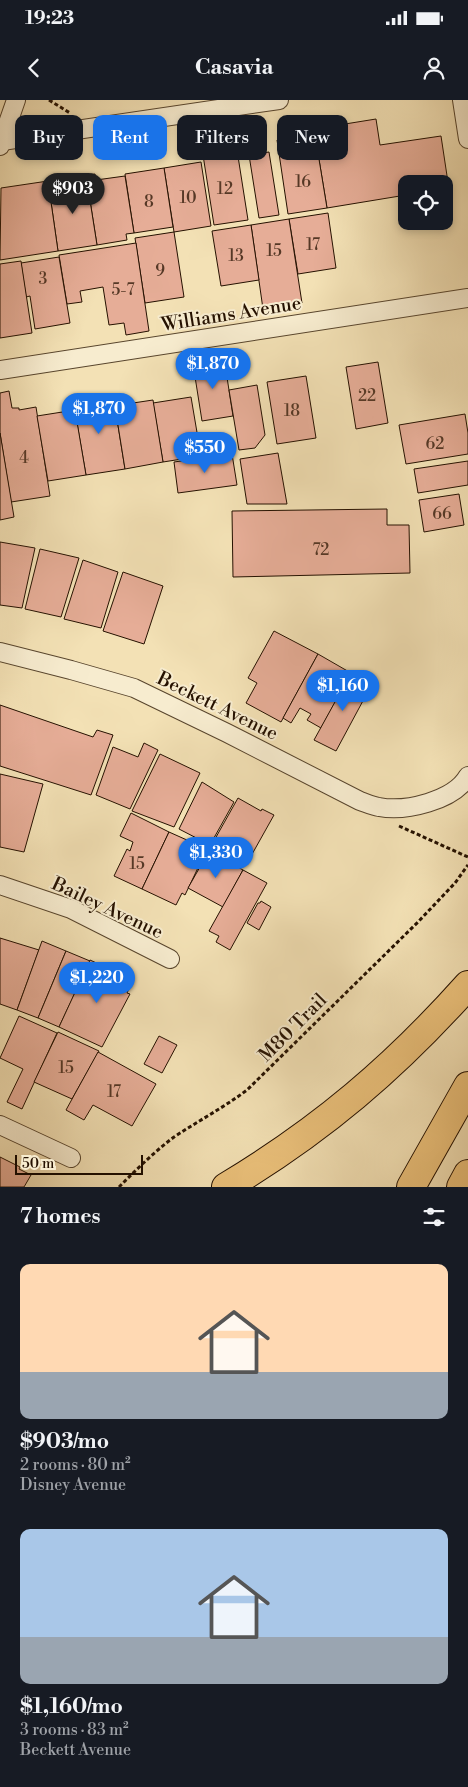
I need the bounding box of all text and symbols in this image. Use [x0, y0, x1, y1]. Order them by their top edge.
text: 19:23 [25, 6, 74, 30]
icon: back [20, 54, 48, 82]
text: Casavia [195, 54, 273, 81]
icon: person [420, 54, 448, 82]
chip: Buy [15, 115, 83, 160]
chip: Rent [93, 115, 167, 160]
chip: Filters [177, 115, 267, 160]
chip: New [277, 115, 348, 160]
pin: $903 [43, 172, 103, 215]
house number: 16 [295, 172, 311, 192]
map controls [398, 175, 453, 230]
button: locate [398, 175, 453, 230]
text: $903 [53, 179, 93, 199]
house number: 12 [217, 179, 233, 199]
house number: 10 [180, 188, 197, 208]
house number: 8 [144, 192, 154, 212]
house number: 17 [306, 235, 320, 255]
house number: 15 [266, 241, 282, 261]
house number: 13 [228, 246, 244, 266]
house number: 9 [155, 261, 165, 281]
house number: 3 [39, 269, 48, 289]
house number: 5-7 [111, 280, 135, 300]
street label: Williams Avenue [158, 291, 303, 337]
pin: $1,870 [172, 348, 254, 390]
text: $1,870 [187, 354, 239, 374]
house number: 22 [358, 386, 376, 406]
pin: $1,870 [58, 392, 140, 435]
text: $1,870 [73, 399, 125, 419]
house number: 18 [284, 401, 300, 421]
pin: $550 [175, 432, 235, 474]
house number: 62 [426, 434, 444, 454]
text: $550 [185, 438, 225, 458]
house number: 4 [19, 448, 29, 468]
house number: 66 [432, 504, 452, 524]
house number: 72 [313, 540, 330, 560]
street label: Beckett Avenue [152, 666, 282, 746]
pin: $1,160 [302, 670, 384, 712]
text: $1,160 [317, 676, 369, 696]
pin: $1,330 [175, 836, 257, 879]
text: $1,330 [189, 843, 243, 863]
house number: 15 [129, 854, 145, 874]
street label: Bailey Avenue [47, 871, 167, 944]
pin: $1,220 [56, 962, 138, 1004]
text: $1,220 [70, 968, 124, 988]
street label: M80 Trail [253, 988, 332, 1067]
house number: 15 [58, 1058, 74, 1078]
house number: 17 [107, 1082, 121, 1102]
scale bar [15, 1152, 142, 1175]
text: 50 m [22, 1155, 54, 1173]
icon: filters [420, 1203, 448, 1231]
text: 7 homes [20, 1204, 101, 1230]
icon: home [189, 1297, 279, 1387]
text: $903/mo [20, 1429, 109, 1455]
text: 2 rooms · 80 m² [20, 1455, 131, 1475]
text: Disney Avenue [20, 1475, 126, 1495]
icon: home [189, 1562, 279, 1652]
text: $1,160/mo [20, 1694, 123, 1720]
text: 3 rooms · 83 m² [20, 1720, 129, 1740]
text: Beckett Avenue [20, 1740, 131, 1760]

